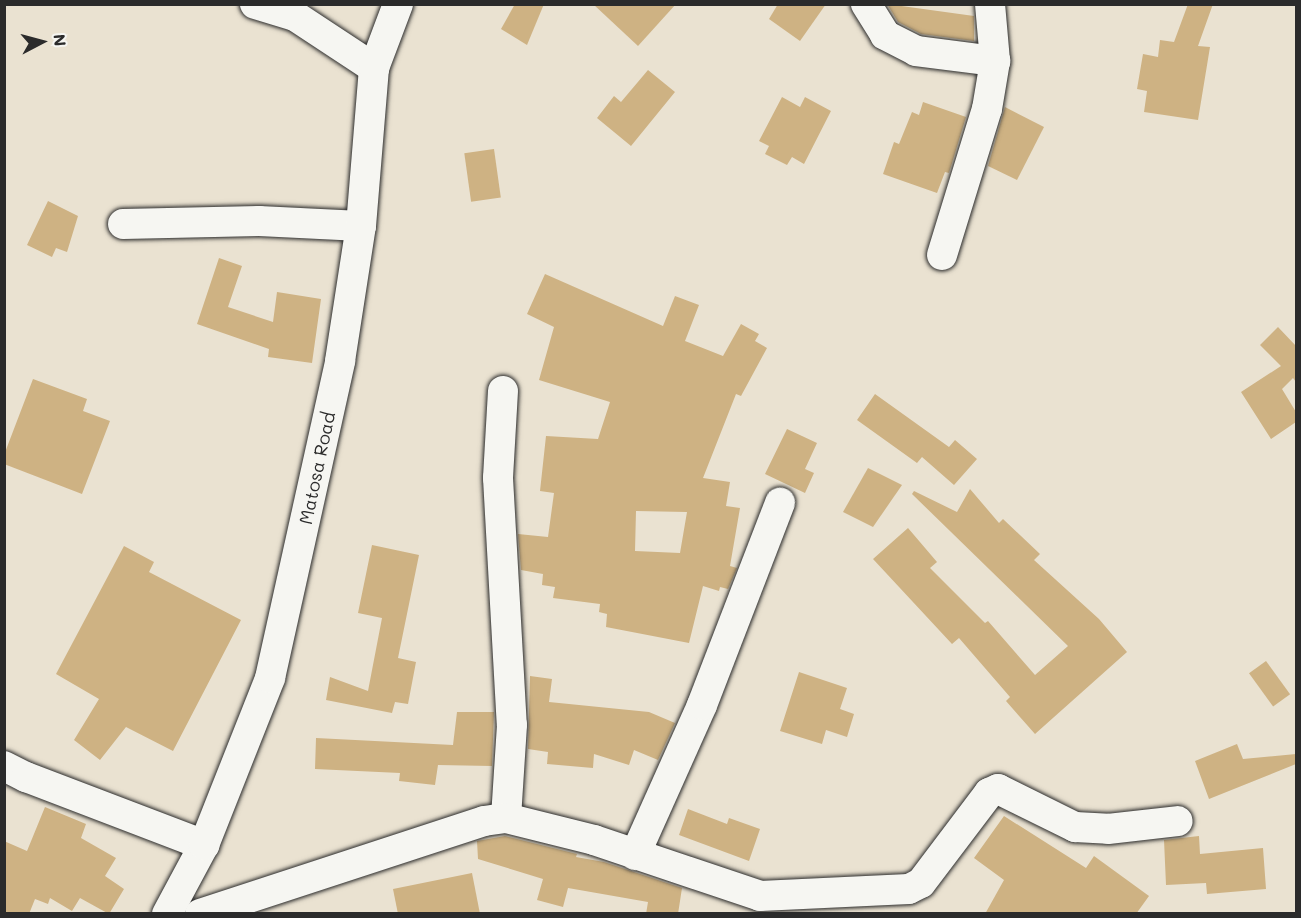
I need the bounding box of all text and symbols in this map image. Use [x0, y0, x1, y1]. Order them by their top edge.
north arrow [12, 12, 72, 72]
text: N [49, 33, 71, 47]
street label: Matosa Road [295, 410, 339, 526]

